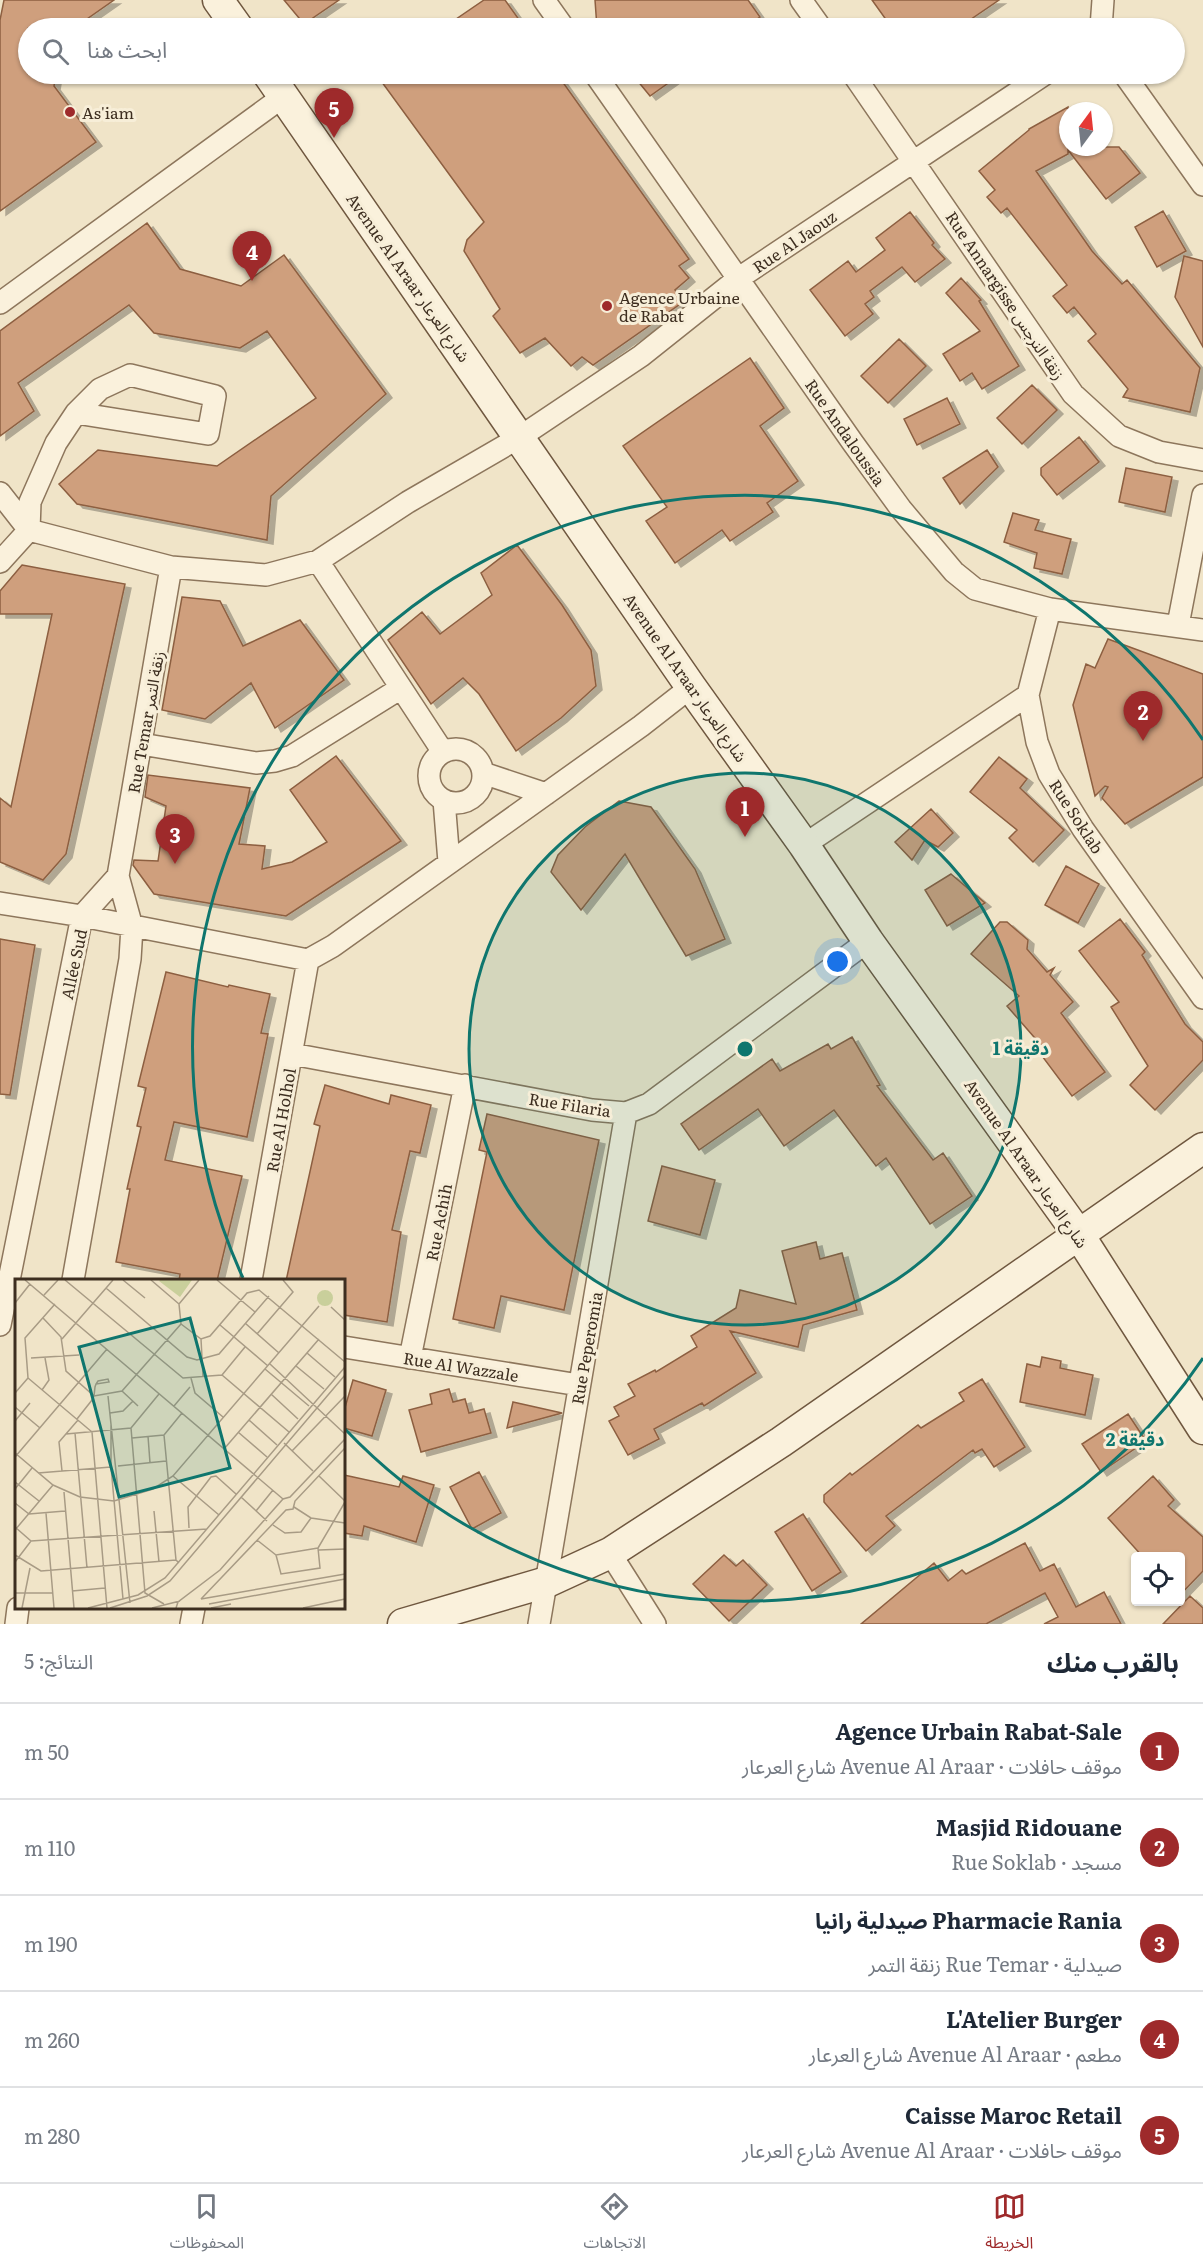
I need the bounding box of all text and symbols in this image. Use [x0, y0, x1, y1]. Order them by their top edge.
search box [18, 18, 1185, 84]
text: ابحث هنا [87, 32, 167, 65]
icon: search [39, 35, 72, 68]
pin: 5 [314, 88, 354, 138]
place label: As'iam [82, 100, 135, 124]
north arrow [1059, 102, 1113, 156]
marker: As'iam [63, 105, 77, 119]
street label: Avenue Al Araar شارع العرعار [340, 187, 477, 368]
street label: Rue Al Jaouz [747, 204, 841, 278]
street label: Rue Annargisse زنقة النرجس [940, 206, 1072, 384]
pin: 4 [232, 232, 272, 281]
place label: Agence Urbaine de Rabat [619, 285, 740, 327]
marker: Agence Urbaine de Rabat [600, 299, 614, 313]
street label: Rue Andaloussia [800, 374, 892, 491]
street label: Avenue Al Araar شارع العرعار [617, 587, 754, 768]
street label: Rue Temar زنقة التمر [121, 649, 169, 795]
pin: 2 [1124, 692, 1162, 741]
street label: Rue Soklab [1044, 774, 1110, 858]
pin: 1 [726, 788, 764, 837]
pin: 3 [156, 814, 195, 864]
street label: Allée Sud [54, 926, 92, 1001]
your location [823, 947, 852, 976]
text: 1 دقيقة [993, 1034, 1049, 1061]
centre of rings [735, 1039, 755, 1059]
street label: Rue Al Holhol [259, 1066, 301, 1174]
street label: Avenue Al Araar شارع العرعار [958, 1073, 1095, 1254]
street label: Rue Filaria [527, 1086, 613, 1122]
street label: Rue Achih [419, 1181, 457, 1263]
inset map [15, 1279, 345, 1609]
street label: Rue Peperomia [564, 1289, 608, 1406]
street label: Rue Al Wazzale [402, 1345, 520, 1387]
text: 2 دقيقة [1106, 1425, 1164, 1452]
map controls [1131, 1552, 1185, 1606]
button: locate [1131, 1552, 1185, 1606]
text: بالقرب منك [1047, 1641, 1179, 1680]
text: النتائج: 5 [24, 1645, 93, 1675]
text: Agence Urbain Rabat-Sale [835, 1714, 1122, 1747]
text: 50 m [24, 1736, 69, 1766]
text: 1 [1155, 1736, 1164, 1766]
text: موقف حافلات · Avenue Al Araar شارع العرعار [742, 1750, 1122, 1780]
text: Masjid Ridouane [936, 1810, 1122, 1843]
text: 110 m [24, 1832, 75, 1862]
text: 2 [1154, 1832, 1165, 1862]
text: مسجد · Rue Soklab [951, 1846, 1122, 1876]
text: Pharmacie Rania صيدلية رانيا [815, 1903, 1122, 1936]
text: 190 m [24, 1928, 78, 1958]
text: 3 [1154, 1928, 1165, 1958]
text: صيدلية · Rue Temar زنقة التمر [869, 1948, 1122, 1978]
text: L'Atelier Burger [946, 2002, 1122, 2035]
text: 260 m [24, 2024, 80, 2054]
text: 4 [1153, 2024, 1166, 2054]
text: مطعم · Avenue Al Araar شارع العرعار [809, 2038, 1122, 2068]
text: Caisse Maroc Retail [905, 2098, 1122, 2131]
text: 280 m [24, 2120, 80, 2150]
text: 5 [1154, 2120, 1165, 2150]
text: موقف حافلات · Avenue Al Araar شارع العرعار [742, 2134, 1122, 2164]
tab: المحفوظات [170, 2190, 244, 2260]
tab: الاتجاهات [583, 2190, 646, 2260]
tab: الخريطة [985, 2190, 1033, 2260]

